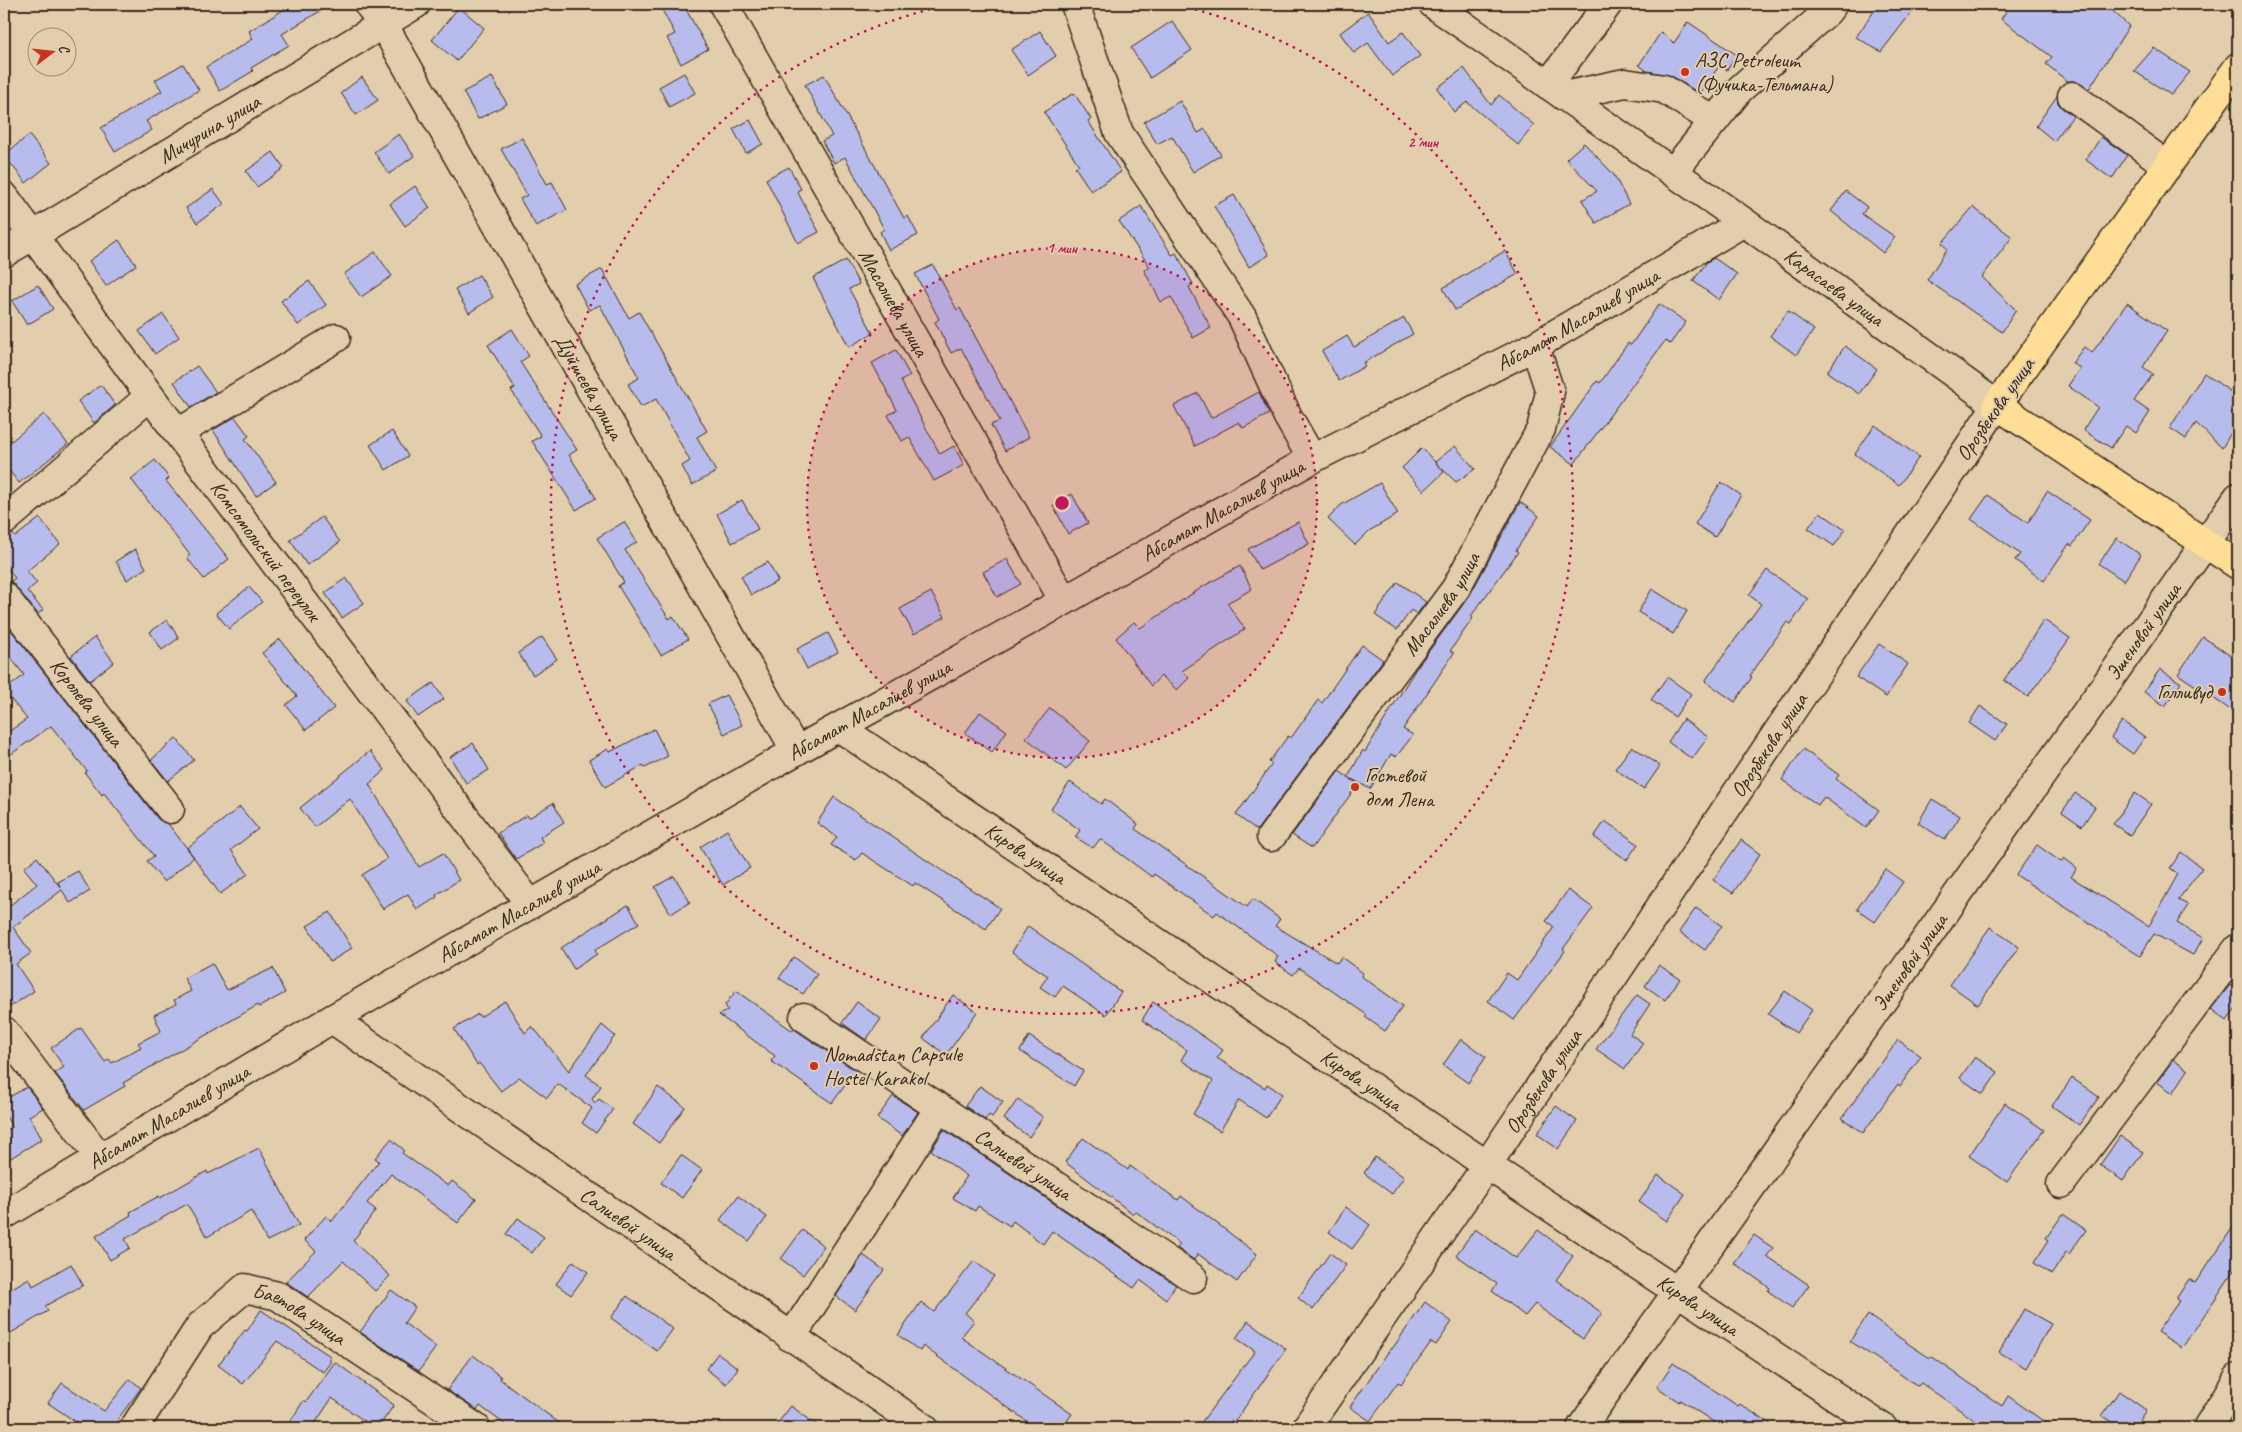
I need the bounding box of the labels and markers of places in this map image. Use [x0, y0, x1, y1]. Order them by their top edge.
place label: АЗС Petroleum (Фучика-Тельмана) [1695, 47, 1834, 97]
marker: АЗС Petroleum (Фучика-Тельмана) [1679, 66, 1691, 78]
centre of rings [1053, 494, 1071, 512]
place label: Голливуд [2157, 679, 2215, 705]
marker: Голливуд [2216, 686, 2228, 698]
place label: Гостевой дом Лена [1365, 762, 1436, 812]
marker: Гостевой дом Лена [1349, 781, 1361, 793]
place label: Nomadstan Capsule Hostel Karakol [824, 1041, 963, 1091]
marker: Nomadstan Capsule Hostel Karakol [808, 1060, 820, 1072]

